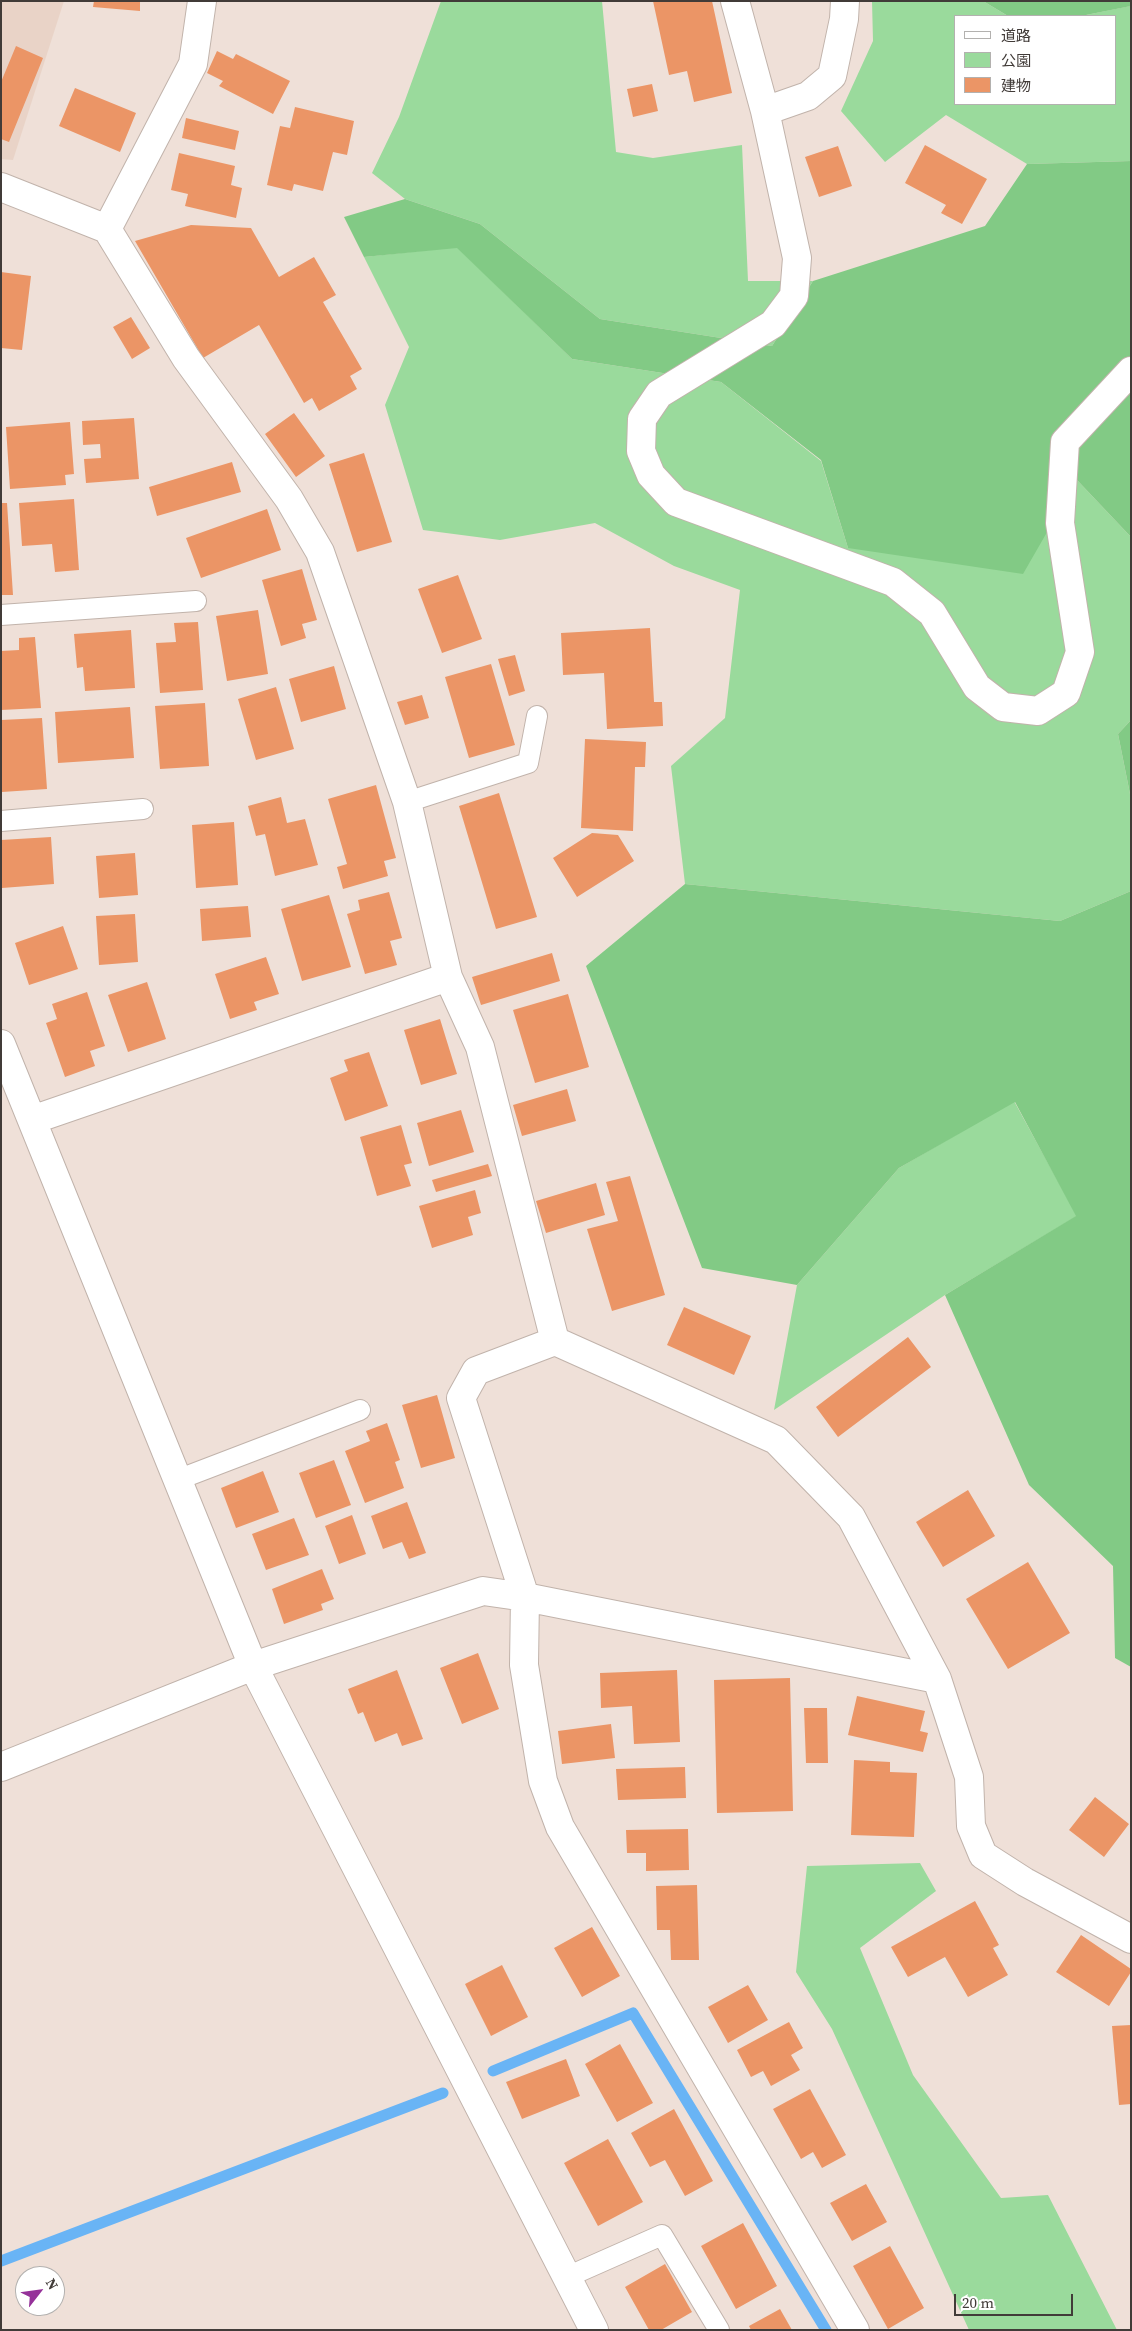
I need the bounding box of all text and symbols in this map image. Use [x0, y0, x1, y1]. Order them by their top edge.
legend [954, 15, 1117, 105]
text: 道路 [1001, 25, 1031, 46]
text: 公園 [1001, 50, 1031, 71]
text: 建物 [1001, 75, 1031, 96]
north arrow [15, 2266, 65, 2316]
text: N [41, 2275, 63, 2293]
scale bar [957, 2284, 1076, 2316]
text: 20 m [962, 2292, 994, 2313]

